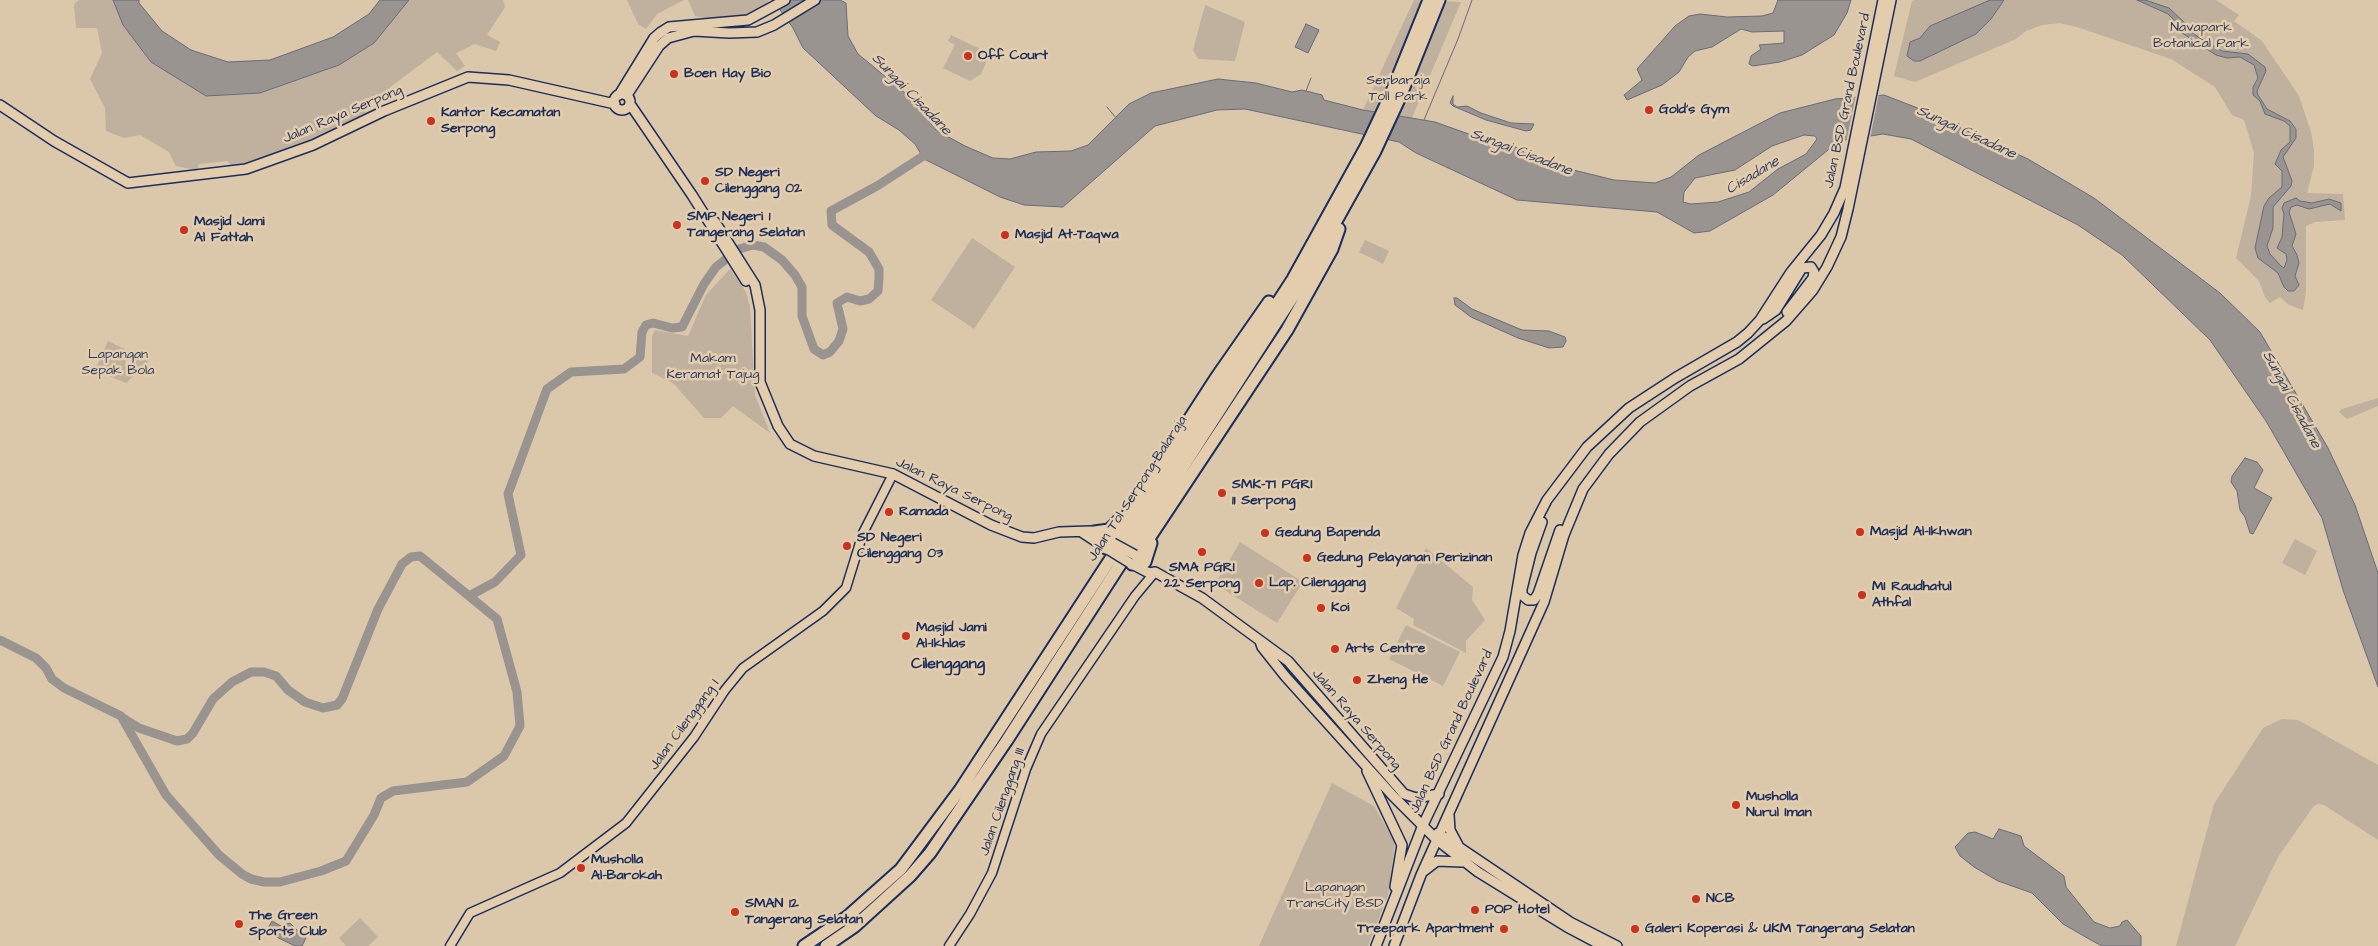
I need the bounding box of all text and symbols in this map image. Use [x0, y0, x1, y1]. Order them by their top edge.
street label: Jalan BSD Grand Boulevard [1821, 12, 1875, 190]
park label: Navapark Botanical Park [2153, 20, 2249, 52]
place label: Off Court [978, 48, 1048, 64]
water label: Sungai Cisadane [867, 50, 955, 140]
marker: Off Court [962, 50, 974, 62]
place label: Boen Hay Bio [684, 66, 771, 82]
marker: Boen Hay Bio [668, 68, 680, 80]
park label: Serbaraja Toll Park [1366, 73, 1430, 105]
street label: Jalan Raya Serpong [281, 82, 405, 148]
place label: Gold's Gym [1659, 102, 1729, 118]
water label: Sungai Cisadane [1914, 102, 2018, 164]
marker: Gold's Gym [1643, 104, 1655, 116]
place label: Kantor Kecamatan Serpong [441, 105, 560, 138]
marker: Kantor Kecamatan Serpong [425, 115, 437, 127]
water label: Sungai Cisadane [1468, 125, 1574, 181]
water label: Cisadane [1723, 153, 1783, 199]
place label: SD Negeri Cilenggang 02 [715, 165, 802, 198]
marker: SD Negeri Cilenggang 02 [699, 175, 711, 187]
place label: SMP Negeri 1 Tangerang Selatan [687, 209, 805, 242]
place label: Masjid Jami Al Fattah [194, 214, 265, 246]
marker: SMP Negeri 1 Tangerang Selatan [671, 219, 683, 231]
marker: Masjid Jami Al Fattah [178, 224, 190, 236]
place label: Masjid At-Taqwa [1015, 227, 1119, 243]
marker: Masjid At-Taqwa [999, 229, 1011, 241]
park label: Lapangan Sepak Bola [82, 347, 154, 380]
water label: Sungai Cisadane [2258, 348, 2324, 452]
park label: Makam Keramat Tajug [667, 351, 759, 384]
street label: Jalan Tol Serpong–Balaraja [1085, 413, 1191, 565]
street label: Jalan Raya Serpong [893, 454, 1015, 526]
place label: SMK-TI PGRI 11 Serpong [1232, 477, 1313, 510]
marker: SMK-TI PGRI 11 Serpong [1216, 487, 1228, 499]
place label: Ramada [899, 504, 948, 520]
marker: Ramada [883, 506, 895, 518]
place label: Masjid Al-Ikhwan [1870, 524, 1972, 540]
place label: Gedung Bapenda [1275, 525, 1380, 541]
marker: Masjid Al-Ikhwan [1854, 526, 1866, 538]
marker: Gedung Bapenda [1259, 527, 1271, 539]
place label: SD Negeri Cilenggang 03 [857, 530, 943, 562]
marker: SD Negeri Cilenggang 03 [841, 540, 853, 552]
marker: SMA PGRI 22 Serpong [1196, 546, 1208, 558]
place label: Gedung Pelayanan Perizinan [1317, 550, 1492, 566]
marker: Gedung Pelayanan Perizinan [1301, 552, 1313, 564]
place label: SMA PGRI 22 Serpong [1164, 560, 1240, 592]
place label: Lap. Cilenggang [1269, 575, 1366, 591]
marker: Lap. Cilenggang [1253, 577, 1265, 589]
place label: MI Raudhatul Athfal [1872, 579, 1952, 612]
marker: MI Raudhatul Athfal [1856, 589, 1868, 601]
place label: Koi [1331, 600, 1349, 616]
marker: Koi [1315, 602, 1327, 614]
place label: Masjid Jami Al-Ikhlas [916, 620, 987, 652]
marker: Masjid Jami Al-Ikhlas [900, 630, 912, 642]
place label: Arts Centre [1345, 641, 1425, 657]
marker: Arts Centre [1329, 643, 1341, 655]
street label: Jalan BSD Grand Boulevard [1407, 648, 1497, 816]
district label: Cilenggang [911, 655, 985, 675]
street label: Jalan Raya Serpong [1308, 666, 1404, 774]
place label: Zheng He [1367, 672, 1428, 688]
marker: Zheng He [1351, 674, 1363, 686]
street label: Jalan Cilenggang I [646, 676, 724, 774]
street label: Jalan Cilenggang III [977, 746, 1029, 858]
place label: Musholla Nurul Iman [1746, 789, 1812, 822]
marker: Musholla Nurul Iman [1730, 799, 1742, 811]
place label: Musholla Al-Barokah [591, 852, 662, 884]
marker: Musholla Al-Barokah [575, 862, 587, 874]
park label: Lapangan TransCity BSD [1287, 880, 1383, 912]
place label: NCB [1706, 891, 1735, 907]
marker: NCB [1690, 893, 1702, 905]
place label: SMAN 12 Tangerang Selatan [745, 896, 863, 929]
place label: POP Hotel [1485, 902, 1550, 918]
marker: POP Hotel [1469, 904, 1481, 916]
marker: SMAN 12 Tangerang Selatan [729, 906, 741, 918]
place label: The Green Sports Club [249, 908, 327, 940]
marker: The Green Sports Club [233, 918, 245, 930]
place label: Treepark Apartment [1357, 921, 1494, 937]
place label: Galeri Koperasi & UKM Tangerang Selatan [1645, 921, 1915, 937]
marker: Treepark Apartment [1498, 923, 1510, 935]
marker: Galeri Koperasi & UKM Tangerang Selatan [1629, 923, 1641, 935]

